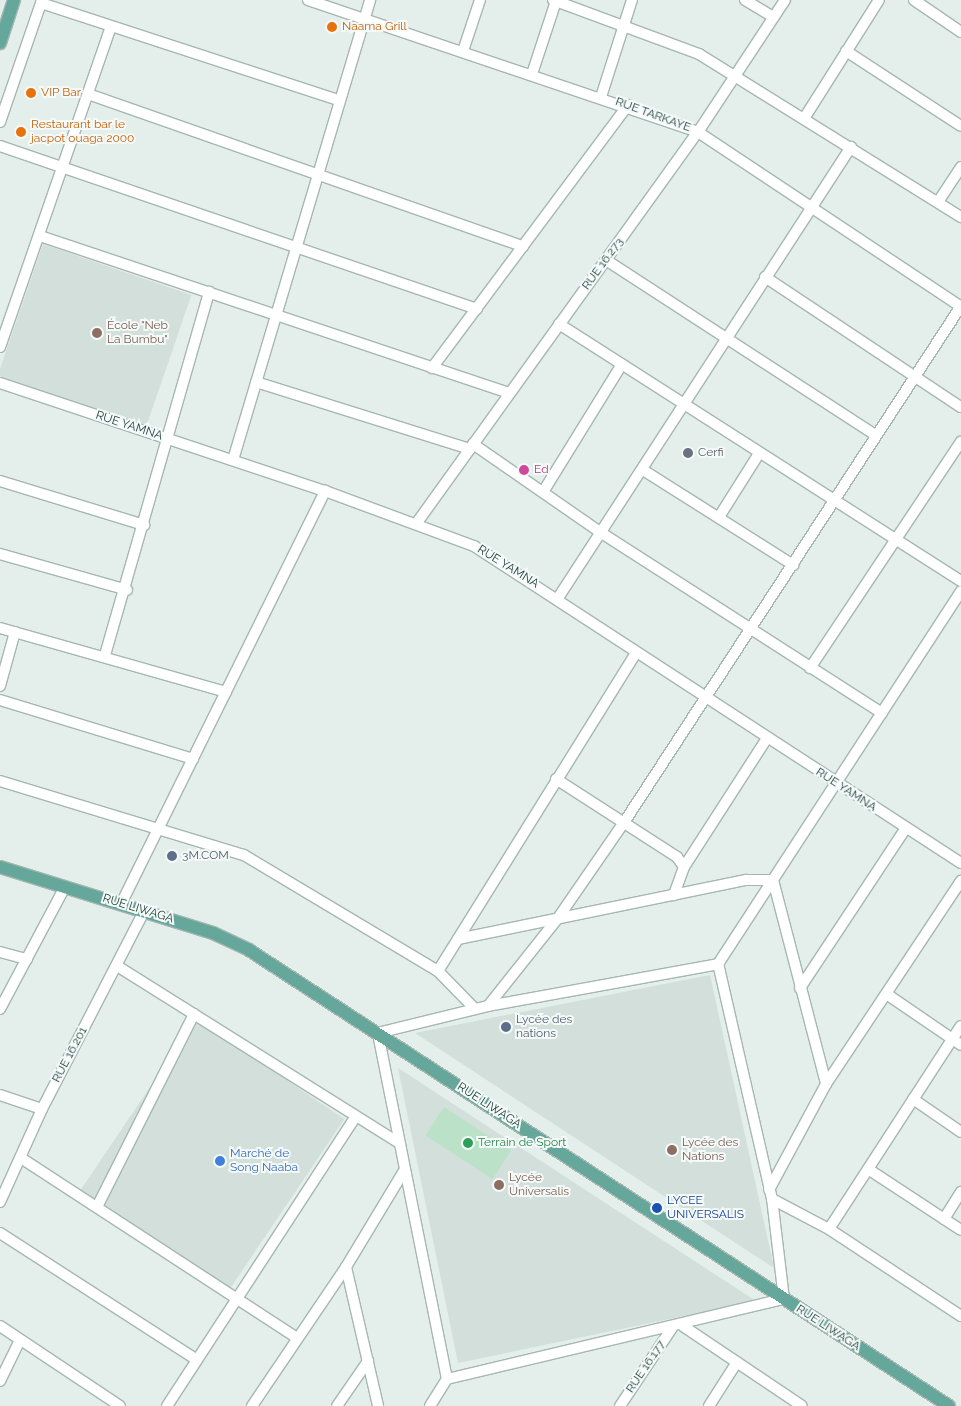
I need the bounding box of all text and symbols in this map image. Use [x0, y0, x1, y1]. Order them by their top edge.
place label: Naama Grill [342, 20, 407, 34]
marker: Naama Grill [326, 21, 338, 33]
place label: VIP Bar [41, 86, 81, 100]
marker: VIP Bar [25, 87, 37, 99]
street label: RUE TARKAYE [613, 95, 693, 135]
place label: Restaurant bar le jacpot ouaga 2000 [31, 118, 134, 146]
marker: Restaurant bar le jacpot ouaga 2000 [15, 126, 27, 138]
street label: RUE 16.273 [579, 235, 627, 293]
place label: École "Neb La Bumbu" [107, 319, 168, 347]
marker: École "Neb La Bumbu" [91, 327, 103, 339]
street label: RUE YAMNA [93, 408, 165, 444]
place label: Cerfi [698, 446, 724, 460]
marker: Cerfi [682, 447, 694, 459]
place label: Ed [534, 463, 549, 477]
marker: Ed [518, 464, 530, 476]
street label: RUE YAMNA [474, 542, 542, 592]
street label: RUE YAMNA [813, 765, 879, 815]
place label: 3M.COM [182, 849, 229, 863]
marker: 3M.COM [166, 850, 178, 862]
street label: RUE LIWAGA [101, 891, 175, 927]
place label: Lycée des nations [516, 1013, 572, 1041]
marker: Lycée des nations [500, 1021, 512, 1033]
street label: RUE 16.201 [49, 1025, 91, 1085]
street label: RUE LIWAGA [454, 1080, 524, 1132]
place label: Terrain de Sport [478, 1136, 566, 1150]
place label: Lycée des Nations [682, 1136, 738, 1164]
marker: Terrain de Sport [462, 1137, 474, 1149]
marker: Lycée des Nations [666, 1144, 678, 1156]
place label: Marché de Song Naaba [230, 1147, 298, 1175]
marker: Marché de Song Naaba [214, 1155, 226, 1167]
place label: Lycée Universalis [509, 1171, 569, 1199]
marker: Lycée Universalis [493, 1179, 505, 1191]
place label: LYCEE UNIVERSALIS [667, 1194, 744, 1222]
marker: LYCEE UNIVERSALIS [651, 1202, 663, 1214]
street label: RUE LIWAGA [793, 1302, 863, 1354]
street label: RUE 16.177 [623, 1338, 669, 1396]

